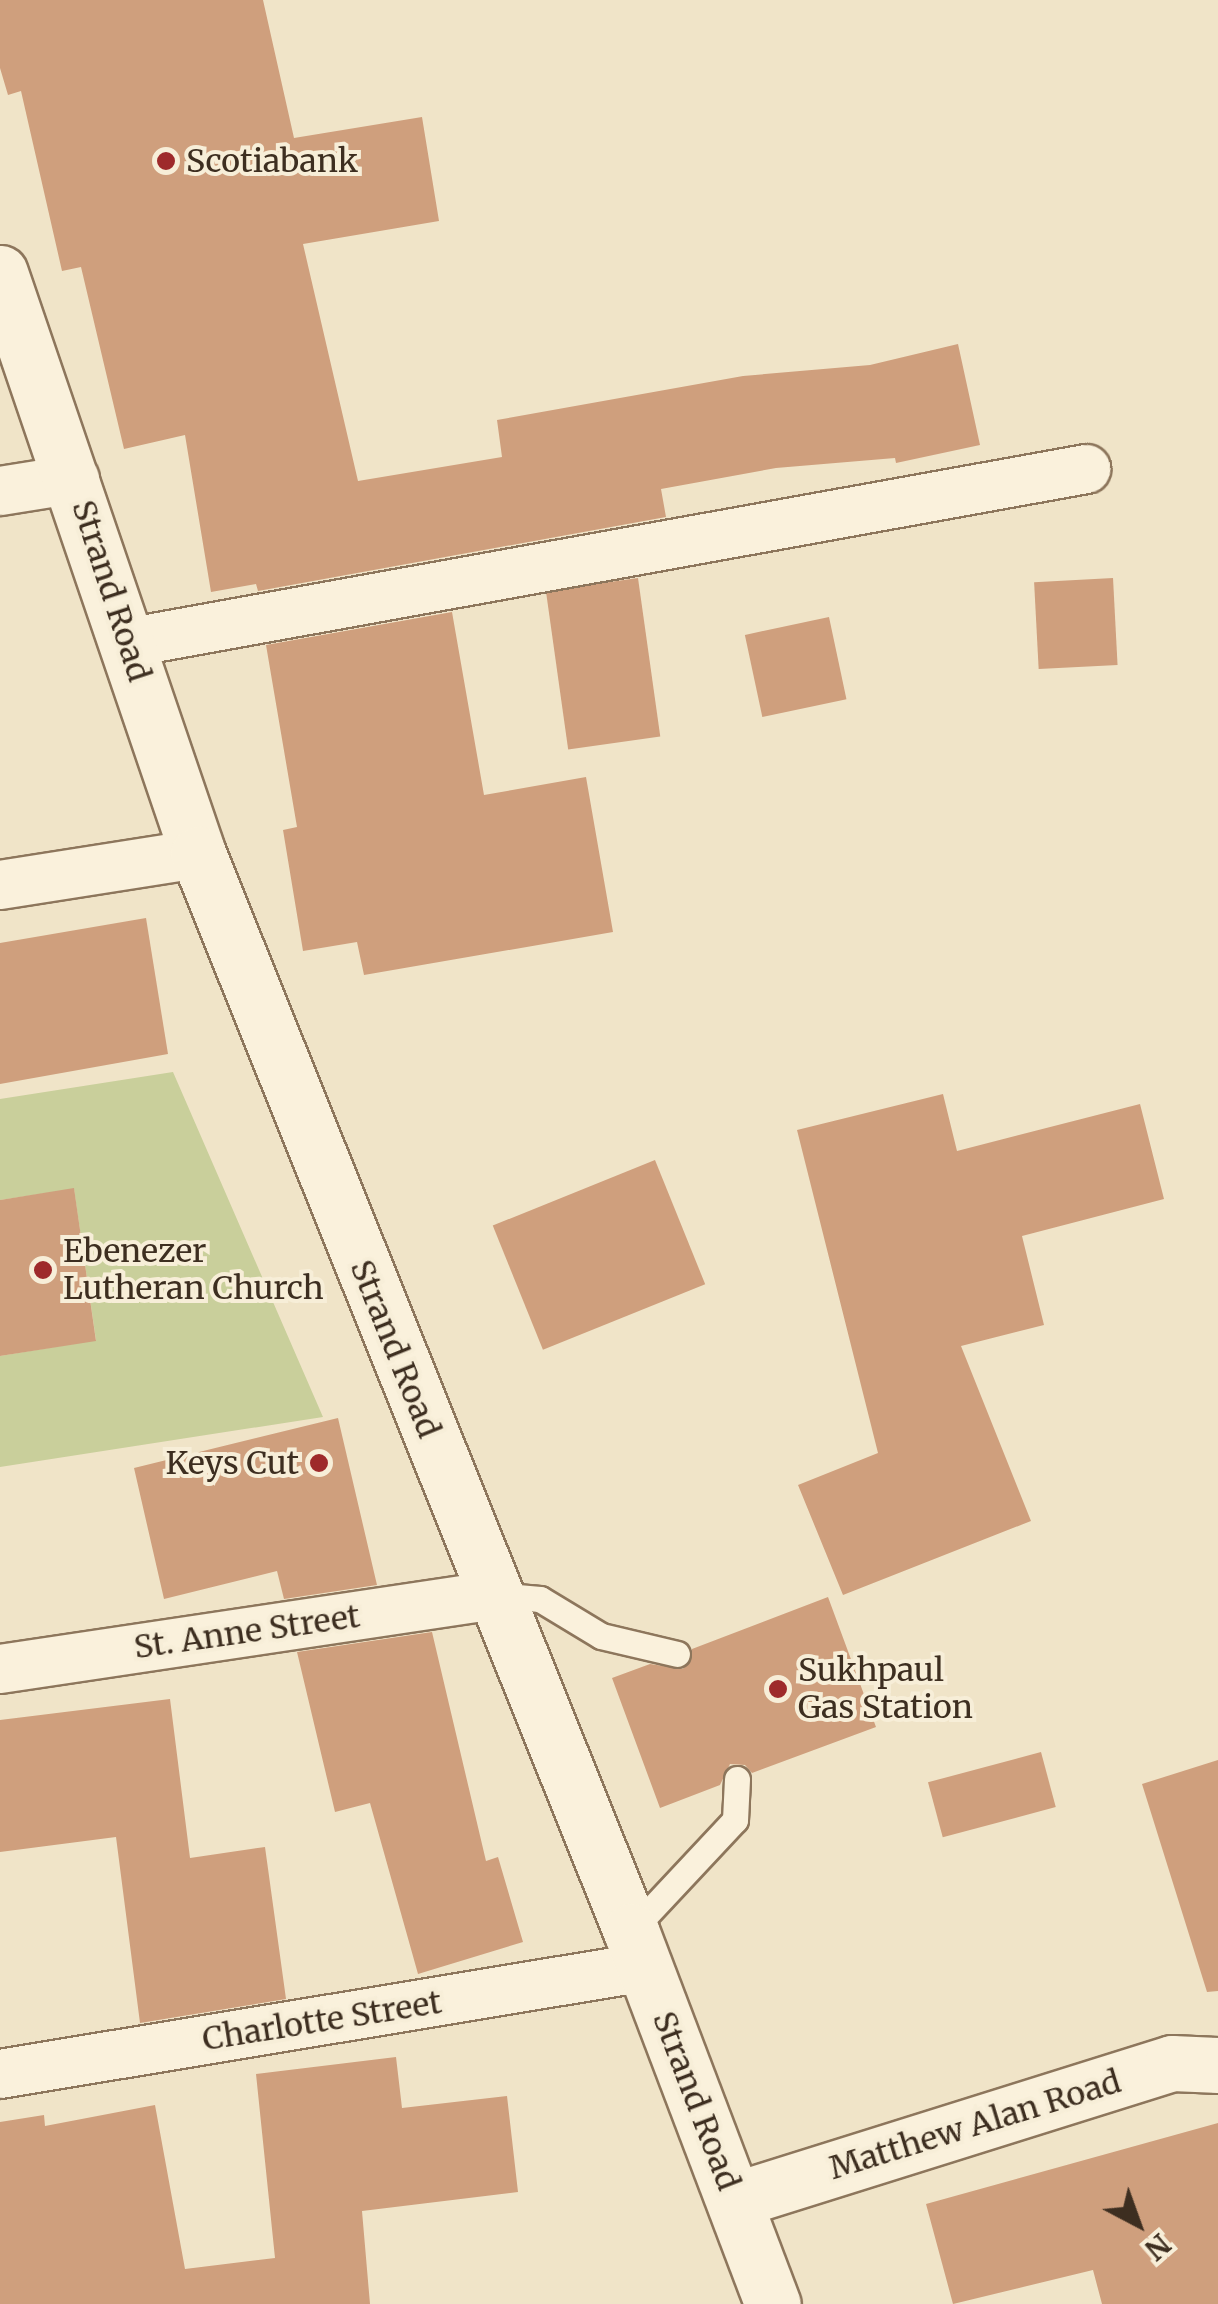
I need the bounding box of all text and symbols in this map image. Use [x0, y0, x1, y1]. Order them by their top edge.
place label: Scotiabank [186, 142, 358, 180]
marker: Scotiabank [155, 150, 177, 172]
street label: Strand Road [64, 495, 158, 687]
place label: Ebenezer Lutheran Church [63, 1233, 324, 1308]
street label: Strand Road [342, 1254, 448, 1444]
marker: Ebenezer Lutheran Church [32, 1259, 54, 1281]
place label: Keys Cut [166, 1444, 299, 1482]
marker: Keys Cut [308, 1452, 330, 1474]
street label: St. Anne Street [132, 1597, 362, 1667]
place label: Sukhpaul Gas Station [798, 1652, 973, 1727]
marker: Sukhpaul Gas Station [767, 1678, 789, 1700]
street label: Charlotte Street [200, 1983, 444, 2059]
street label: Strand Road [644, 2006, 748, 2196]
street label: Matthew Alan Road [825, 2062, 1125, 2188]
north arrow [1088, 2174, 1188, 2274]
text: N [1138, 2226, 1178, 2267]

